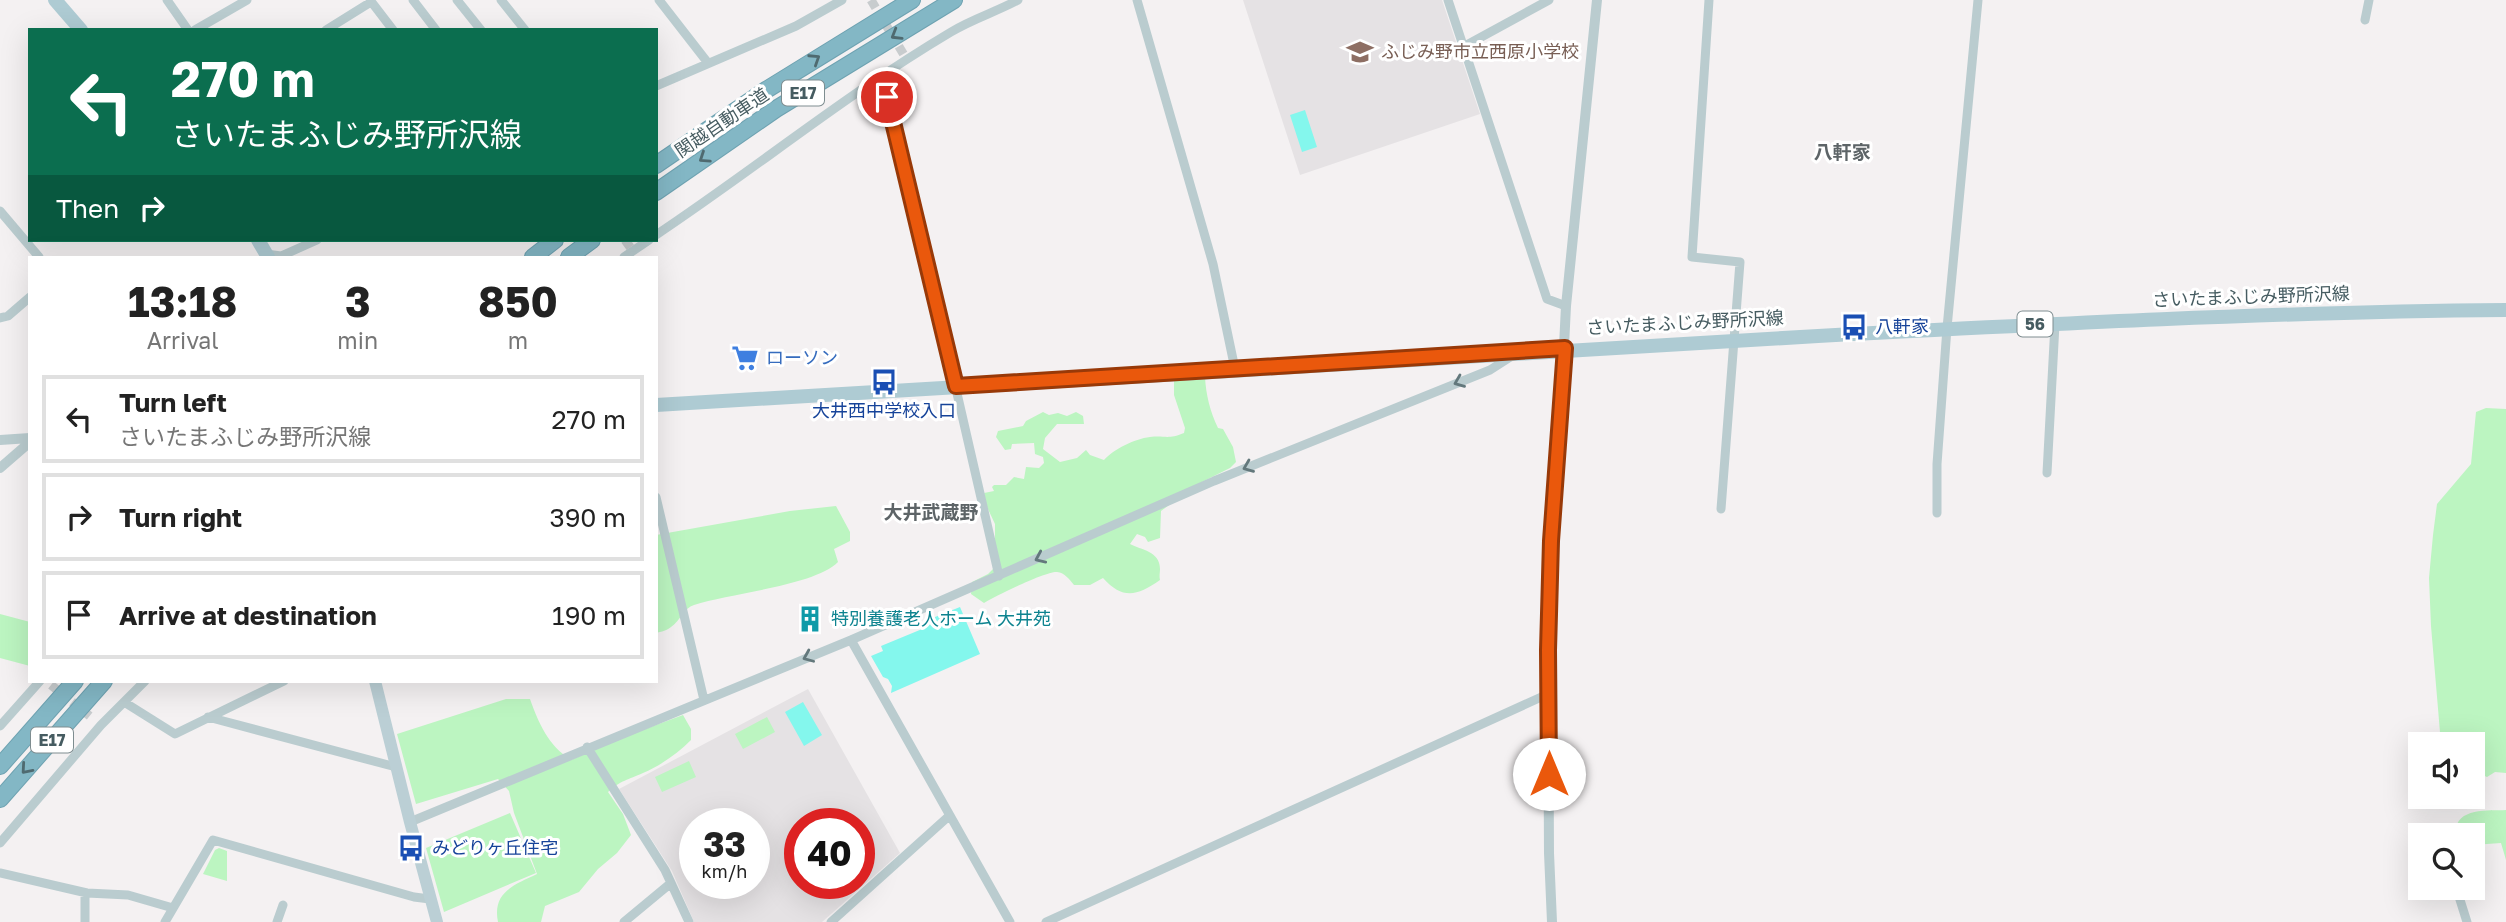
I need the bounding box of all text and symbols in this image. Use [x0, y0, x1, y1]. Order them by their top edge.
one-way arrow [890, 27, 903, 40]
school or university icon: ふじみ野市立西原小学校 [1345, 37, 1375, 67]
place label: ふじみ野市立西原小学校 [1381, 40, 1579, 62]
text: 270 m [171, 49, 315, 108]
one-way arrow [807, 55, 820, 68]
icon: left [56, 56, 147, 147]
pin [857, 67, 917, 127]
icon: arrive [868, 78, 906, 116]
road number: E17 [782, 80, 824, 106]
street label: 関越自動車道 [671, 83, 772, 161]
text: さいたまふじみ野所沢線 [171, 115, 522, 153]
district label: 八軒家 [1813, 140, 1871, 163]
one-way arrow [699, 150, 712, 162]
icon: right [133, 189, 171, 227]
text: Then [56, 193, 119, 224]
text: 13:18 [128, 276, 237, 326]
text: 3 [345, 276, 371, 326]
text: 850 [478, 276, 558, 326]
street label: さいたまふじみ野所沢線 [2152, 282, 2350, 310]
street label: さいたまふじみ野所沢線 [1586, 306, 1784, 338]
bus stop icon: 八軒家 [1839, 312, 1869, 342]
road number: 56 [2018, 312, 2052, 336]
place label: 八軒家 [1875, 315, 1929, 337]
text: Arrival [147, 326, 219, 354]
text: min [337, 326, 378, 354]
text: m [508, 326, 528, 354]
supermarket icon: ローソン [730, 343, 760, 373]
place label: ローソン [766, 346, 838, 368]
bus stop icon: 大井西中学校入口 [869, 367, 899, 397]
one-way arrow [1454, 374, 1466, 388]
text: Turn left [119, 387, 227, 418]
place label: 大井西中学校入口 [812, 399, 956, 421]
icon: left [60, 400, 98, 438]
text: 270 m [552, 404, 626, 435]
text: さいたまふじみ野所沢線 [119, 422, 371, 450]
one-way arrow [1243, 458, 1255, 472]
icon: right [60, 498, 98, 536]
district label: 大井武蔵野 [883, 500, 979, 523]
text: Turn right [119, 502, 242, 533]
text: 390 m [549, 502, 626, 533]
one-way arrow [1034, 550, 1047, 564]
icon: arrive [60, 596, 98, 634]
text: Arrive at destination [119, 600, 377, 631]
text: 190 m [552, 600, 626, 631]
building icon: 特別養護老人ホーム 大井苑 [795, 604, 825, 634]
place label: 特別養護老人ホーム 大井苑 [831, 607, 1051, 629]
one-way arrow [803, 649, 815, 663]
road number: E17 [31, 727, 73, 752]
map controls [2408, 732, 2485, 900]
button: sound [2408, 732, 2485, 809]
position arrow [1512, 737, 1586, 811]
one-way arrow [22, 760, 35, 773]
speed limit sign: 40 [784, 808, 875, 899]
text: 33 [703, 823, 746, 865]
button: search [2408, 823, 2485, 900]
bus stop icon: みどりヶ丘住宅 [396, 833, 426, 863]
place label: みどりヶ丘住宅 [432, 836, 558, 858]
text: km/h [702, 860, 747, 882]

